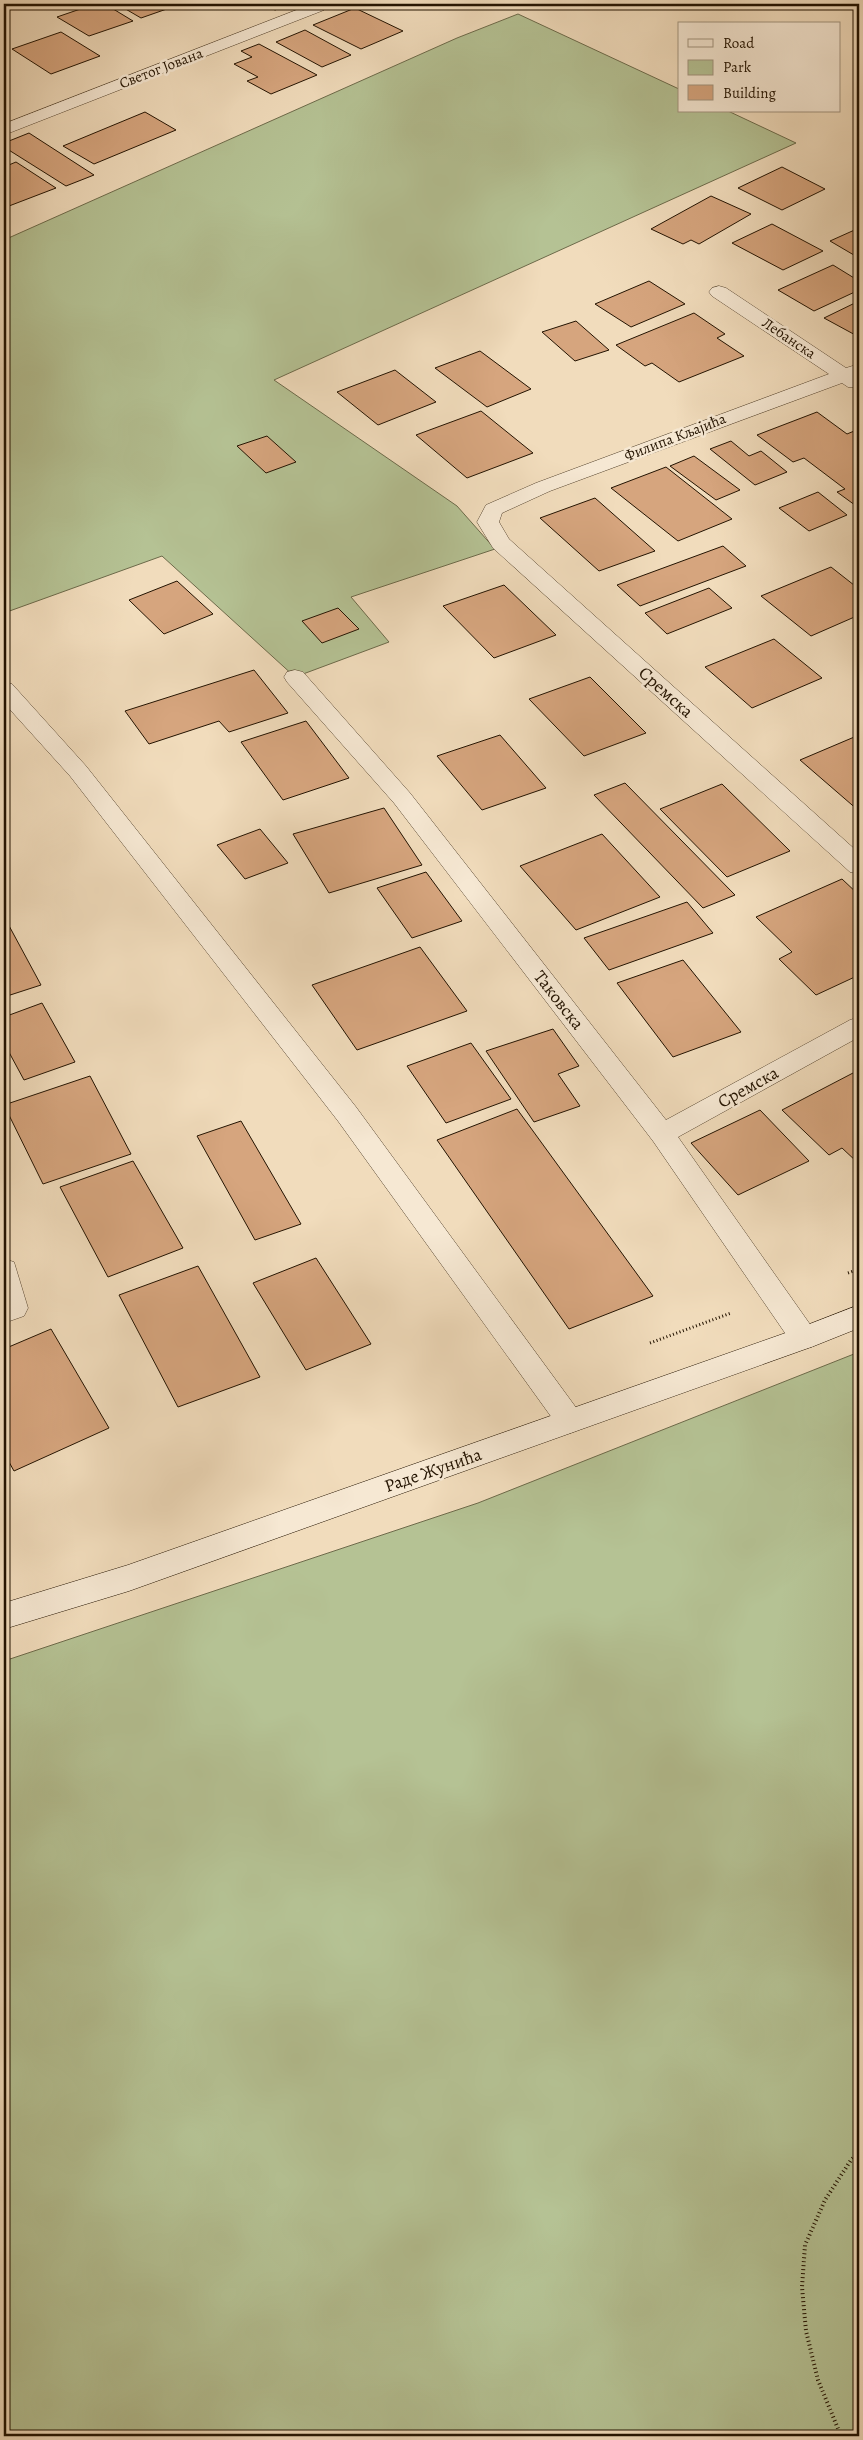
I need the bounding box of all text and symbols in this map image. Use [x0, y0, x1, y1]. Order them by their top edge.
legend [678, 22, 840, 112]
text: Road [723, 33, 755, 53]
street label: Светог Јована [116, 43, 206, 93]
text: Park [723, 57, 752, 77]
text: Building [723, 83, 776, 103]
street label: Лебанска [758, 313, 820, 363]
street label: Филипа Кљајића [621, 408, 729, 466]
street label: Сремска [633, 661, 699, 723]
street label: Таковска [528, 965, 590, 1035]
street label: Сремска [713, 1060, 783, 1114]
street label: Раде Жунића [381, 1442, 486, 1498]

